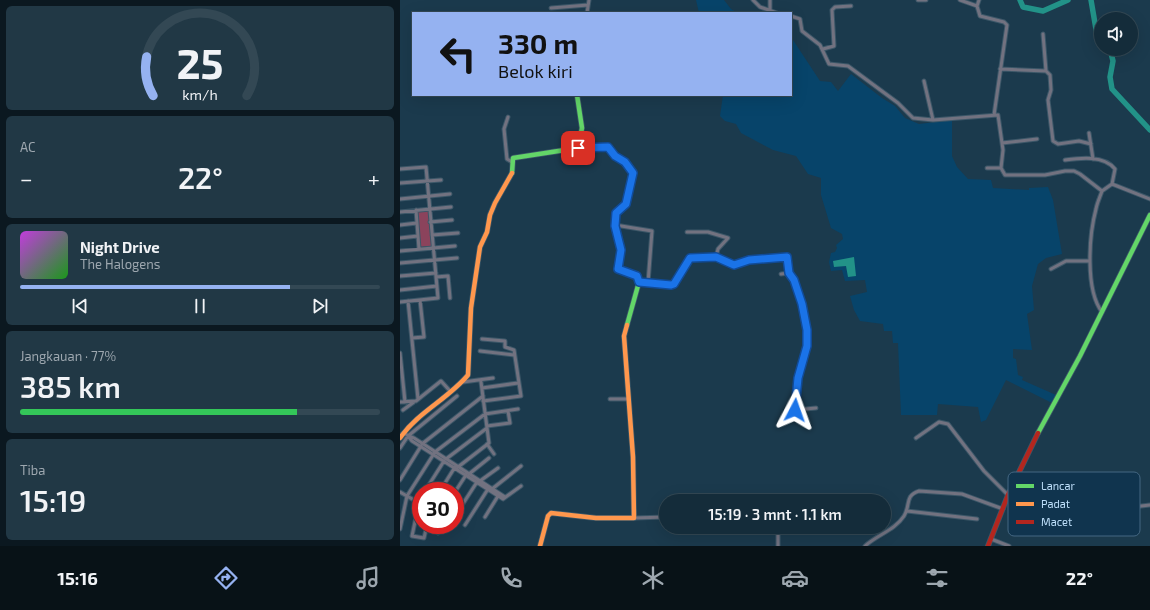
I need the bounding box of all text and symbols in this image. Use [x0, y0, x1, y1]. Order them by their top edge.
map controls [1094, 12, 1138, 56]
button: sound [1094, 12, 1138, 56]
text: 330 m [498, 26, 578, 60]
icon: left [432, 28, 484, 80]
text: 25 [176, 37, 224, 87]
text: Belok kiri [498, 60, 573, 82]
text: km/h [182, 86, 218, 103]
pin [561, 131, 595, 165]
icon: arrive [567, 137, 589, 159]
text: AC [20, 139, 35, 155]
text: 22° [178, 159, 223, 195]
text: − [20, 165, 33, 191]
text: + [368, 165, 380, 191]
text: Night Drive [80, 238, 160, 256]
text: The Halogens [80, 256, 160, 272]
icon: previous [69, 295, 91, 317]
icon: pause [189, 295, 211, 317]
icon: next [309, 295, 331, 317]
text: Jangkauan · 77% [20, 348, 116, 364]
text: 385 km [20, 368, 121, 404]
position arrow [774, 389, 816, 431]
text: Tiba [20, 462, 45, 478]
legend [1008, 472, 1140, 536]
text: Lancar [1041, 479, 1076, 492]
text: 15:19 [20, 482, 86, 518]
speed limit sign: 30 [412, 482, 464, 534]
text: Padat [1041, 497, 1070, 510]
text: 15:19 · 3 mnt · 1.1 km [708, 505, 842, 523]
text: Macet [1041, 515, 1072, 528]
icon: directions [212, 564, 240, 592]
icon: music [354, 564, 382, 592]
icon: phone [497, 564, 525, 592]
icon: climate [639, 564, 667, 592]
icon: car [781, 564, 809, 592]
icon: filters [923, 564, 951, 592]
text: 15:16 [57, 567, 98, 589]
text: 22° [1066, 567, 1093, 589]

